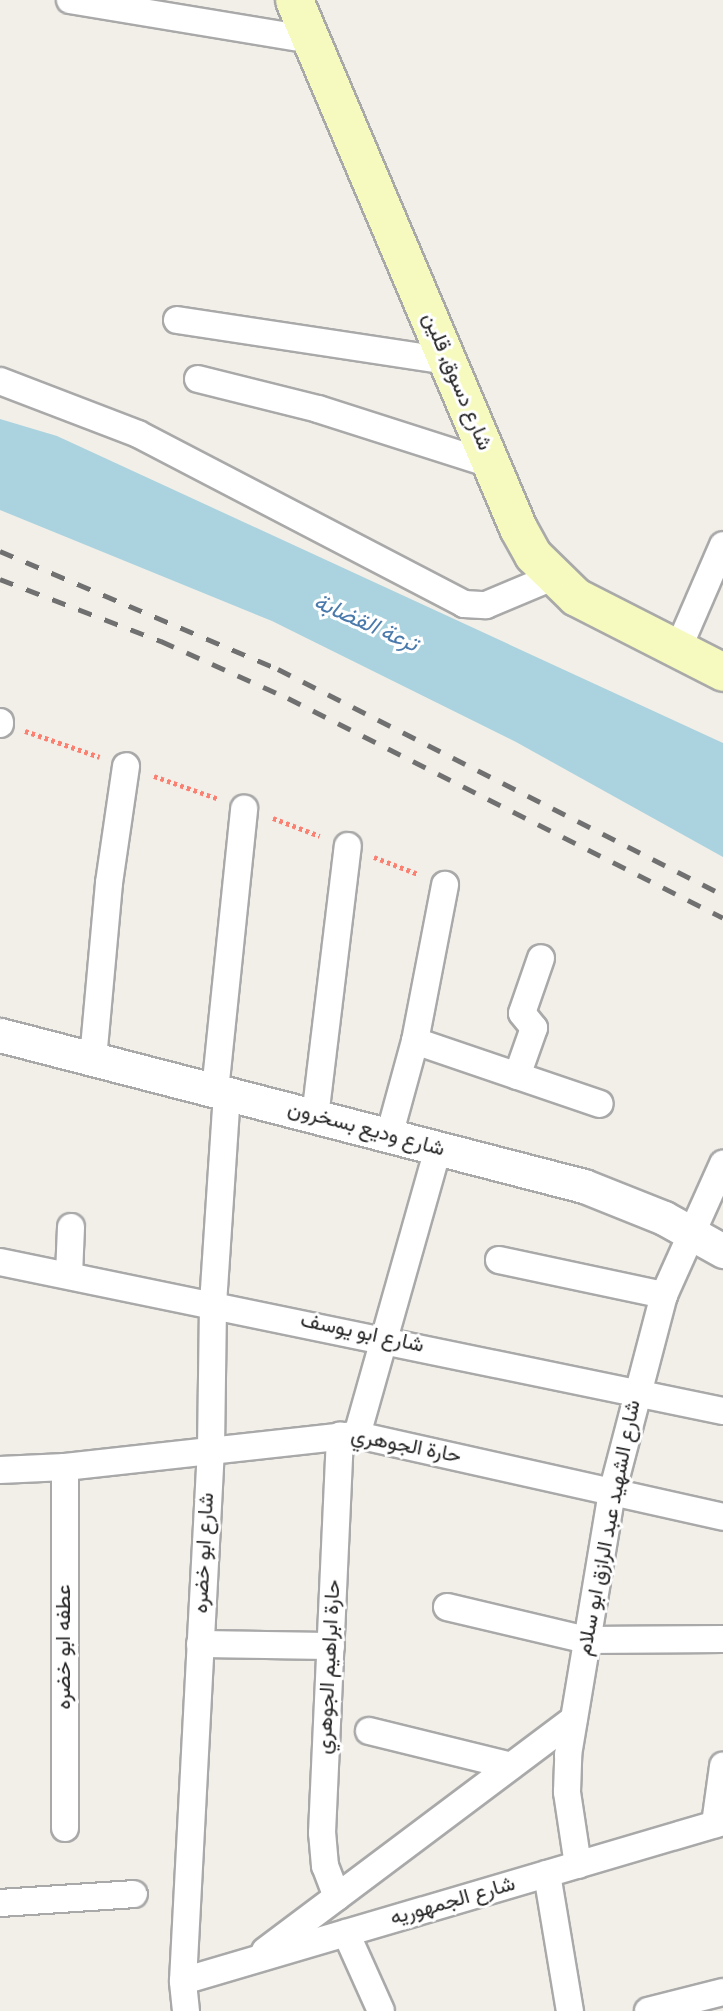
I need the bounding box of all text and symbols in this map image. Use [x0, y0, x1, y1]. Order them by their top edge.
street label: شارع دسوق, قلين [416, 309, 496, 455]
water label: ترعة القضابة [309, 590, 421, 660]
street label: شارع وديع بسخرون [285, 1097, 447, 1163]
street label: شارع ابو يوسف [298, 1309, 426, 1359]
street label: شارع الشهيد عبد الرازق ابو سلام [573, 1398, 647, 1658]
street label: حارة الجوهري [349, 1424, 463, 1470]
street label: شارع ابو خضره [189, 1492, 221, 1614]
street label: حارة ابراهيم الجوهري [313, 1579, 347, 1755]
street label: عطفه ابو خضره [52, 1584, 78, 1710]
street label: شارع الجمهوريه [388, 1872, 518, 1932]

